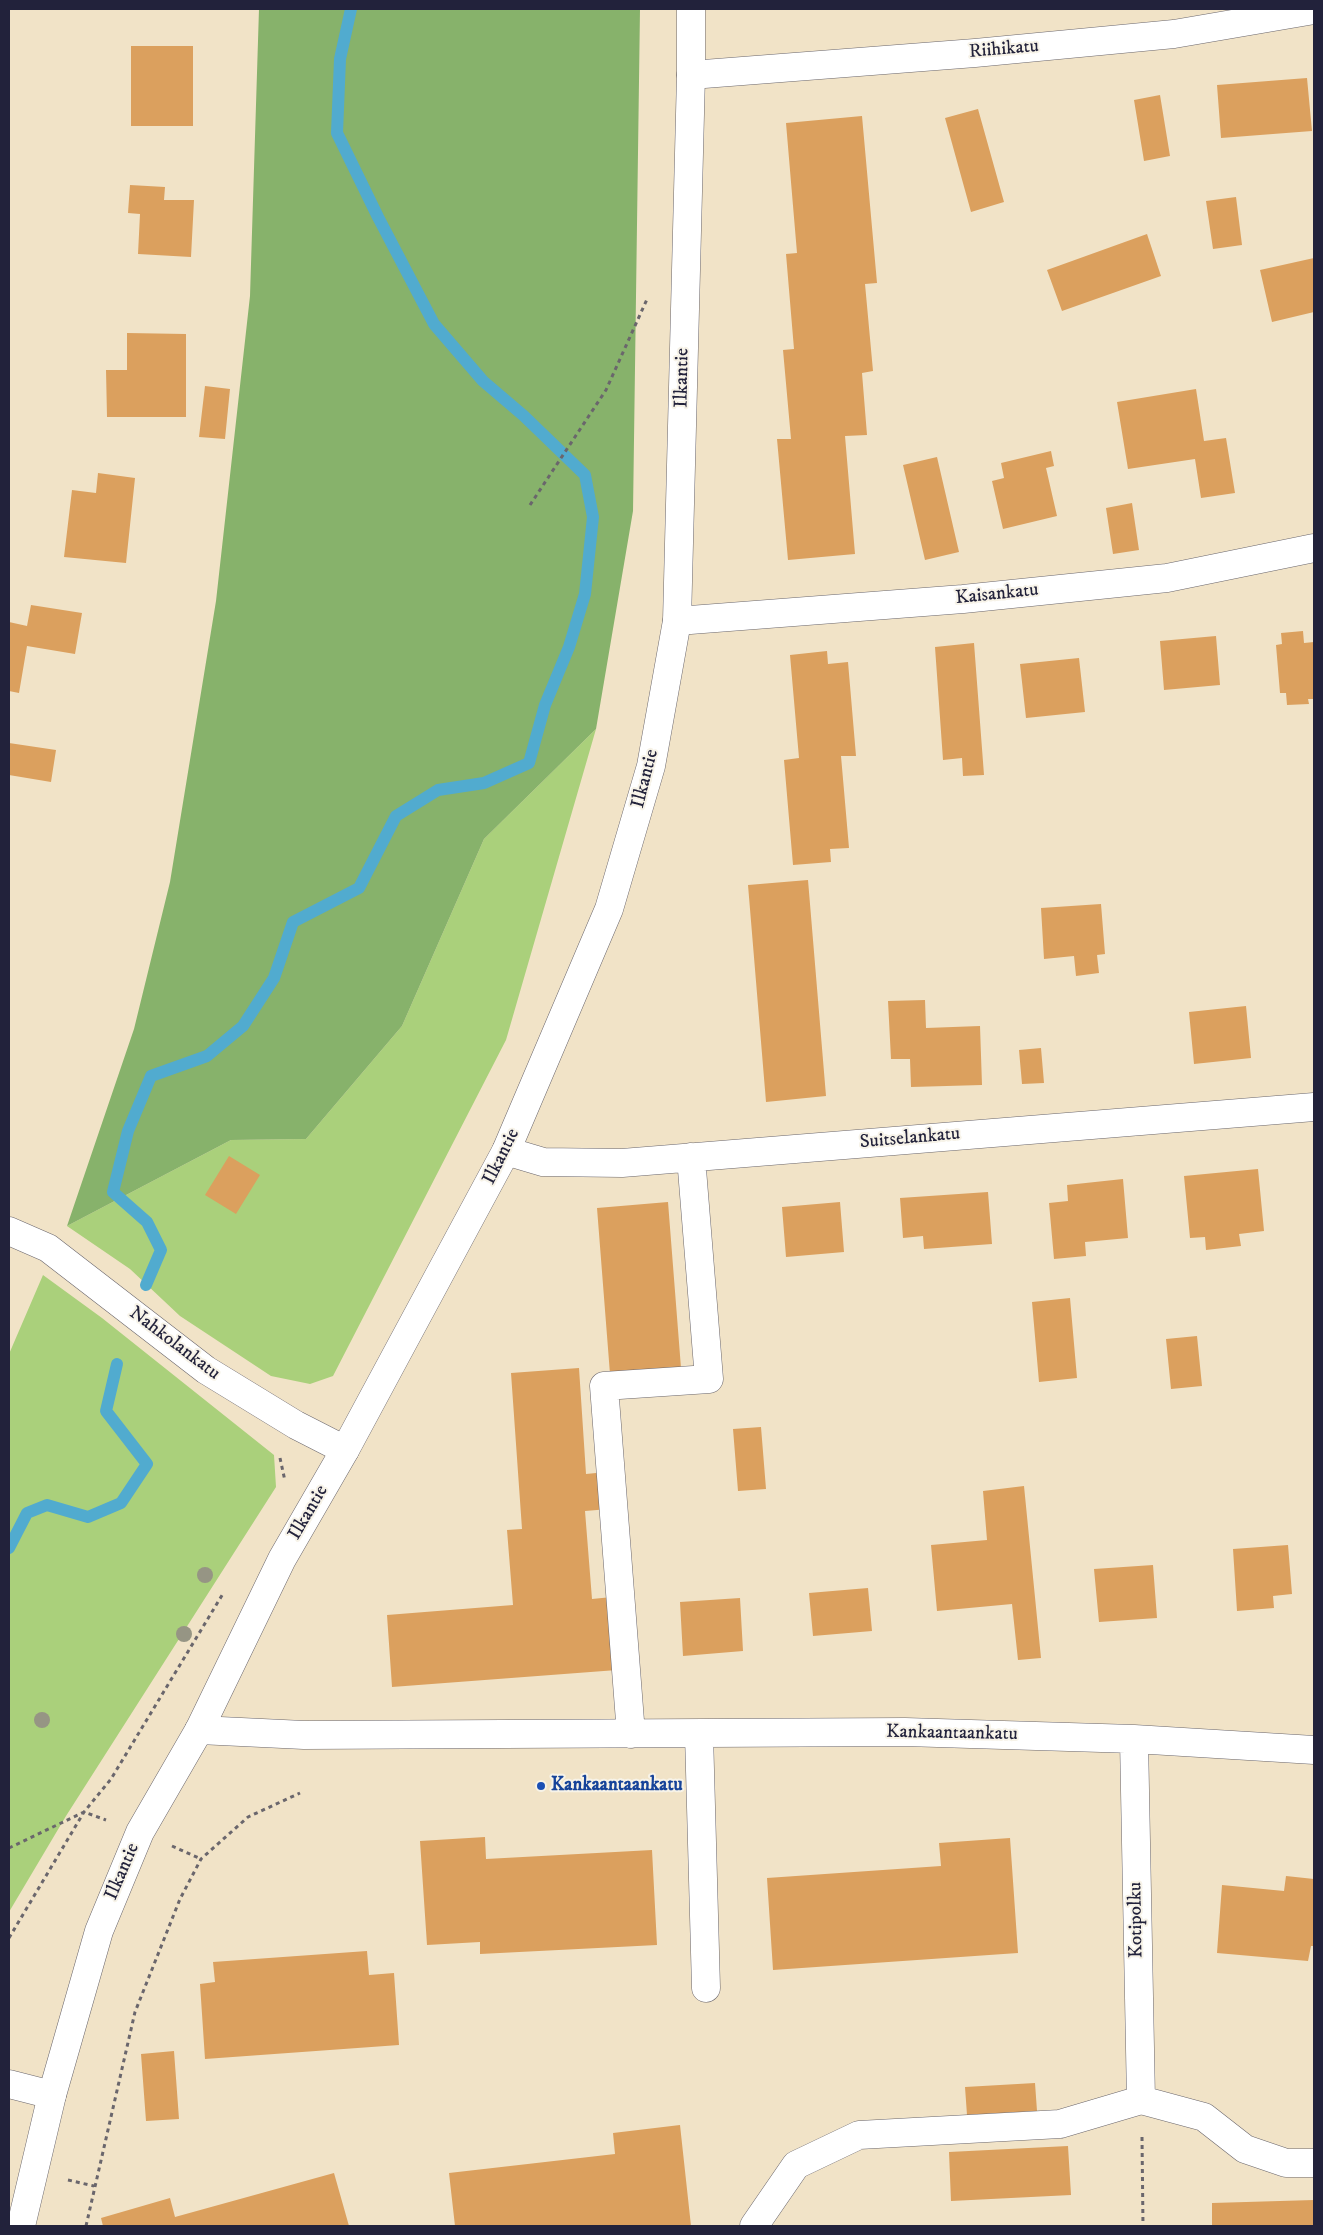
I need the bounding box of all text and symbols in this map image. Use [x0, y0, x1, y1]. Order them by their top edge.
street label: Riihikatu [968, 36, 1040, 64]
street label: Ilkantie [671, 348, 695, 408]
street label: Kaisankatu [954, 579, 1040, 611]
street label: Ilkantie [628, 747, 664, 811]
street label: Suitselankatu [859, 1123, 961, 1155]
street label: Ilkantie [479, 1125, 525, 1189]
street label: Nahkolankatu [124, 1302, 224, 1386]
street label: Ilkantie [284, 1481, 334, 1545]
street label: Kankaantaankatu [886, 1721, 1018, 1747]
place label: Kankaantaankatu [551, 1775, 683, 1797]
marker: Kankaantaankatu [535, 1780, 547, 1792]
street label: Ilkantie [101, 1840, 145, 1904]
street label: Kotipolku [1125, 1882, 1149, 1958]

